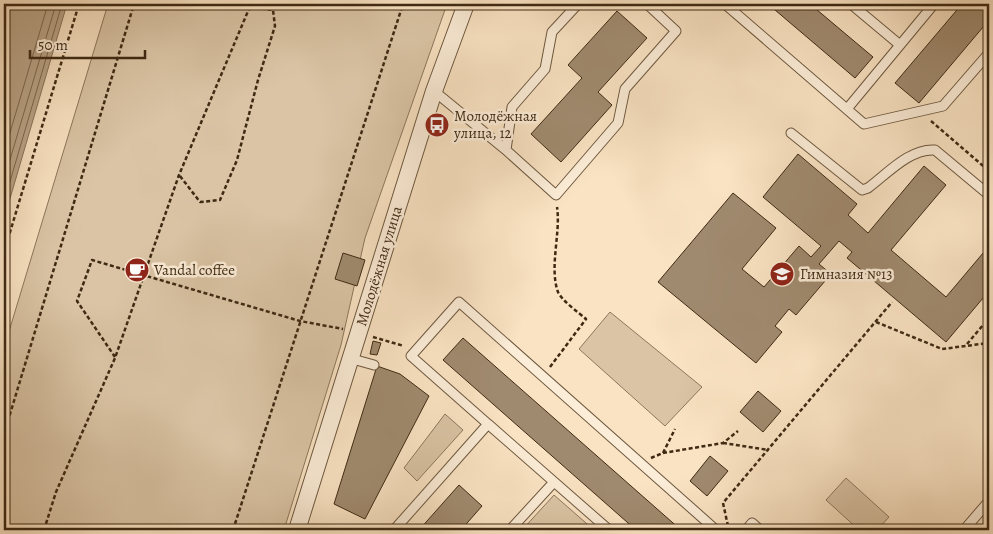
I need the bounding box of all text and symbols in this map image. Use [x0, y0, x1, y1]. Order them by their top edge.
scale bar [30, 28, 145, 60]
text: 50 m [38, 35, 68, 55]
place label: Молодёжная улица, 12 [453, 106, 537, 143]
bus stop icon: Молодёжная улица, 12 [424, 112, 450, 138]
street label: Молодёжная улица [351, 204, 407, 328]
cafe icon: Vandal coffee [124, 257, 150, 283]
place label: Vandal coffee [153, 260, 235, 280]
school or university icon: Гимназия №13 [769, 261, 795, 287]
place label: Гимназия №13 [800, 264, 892, 284]

